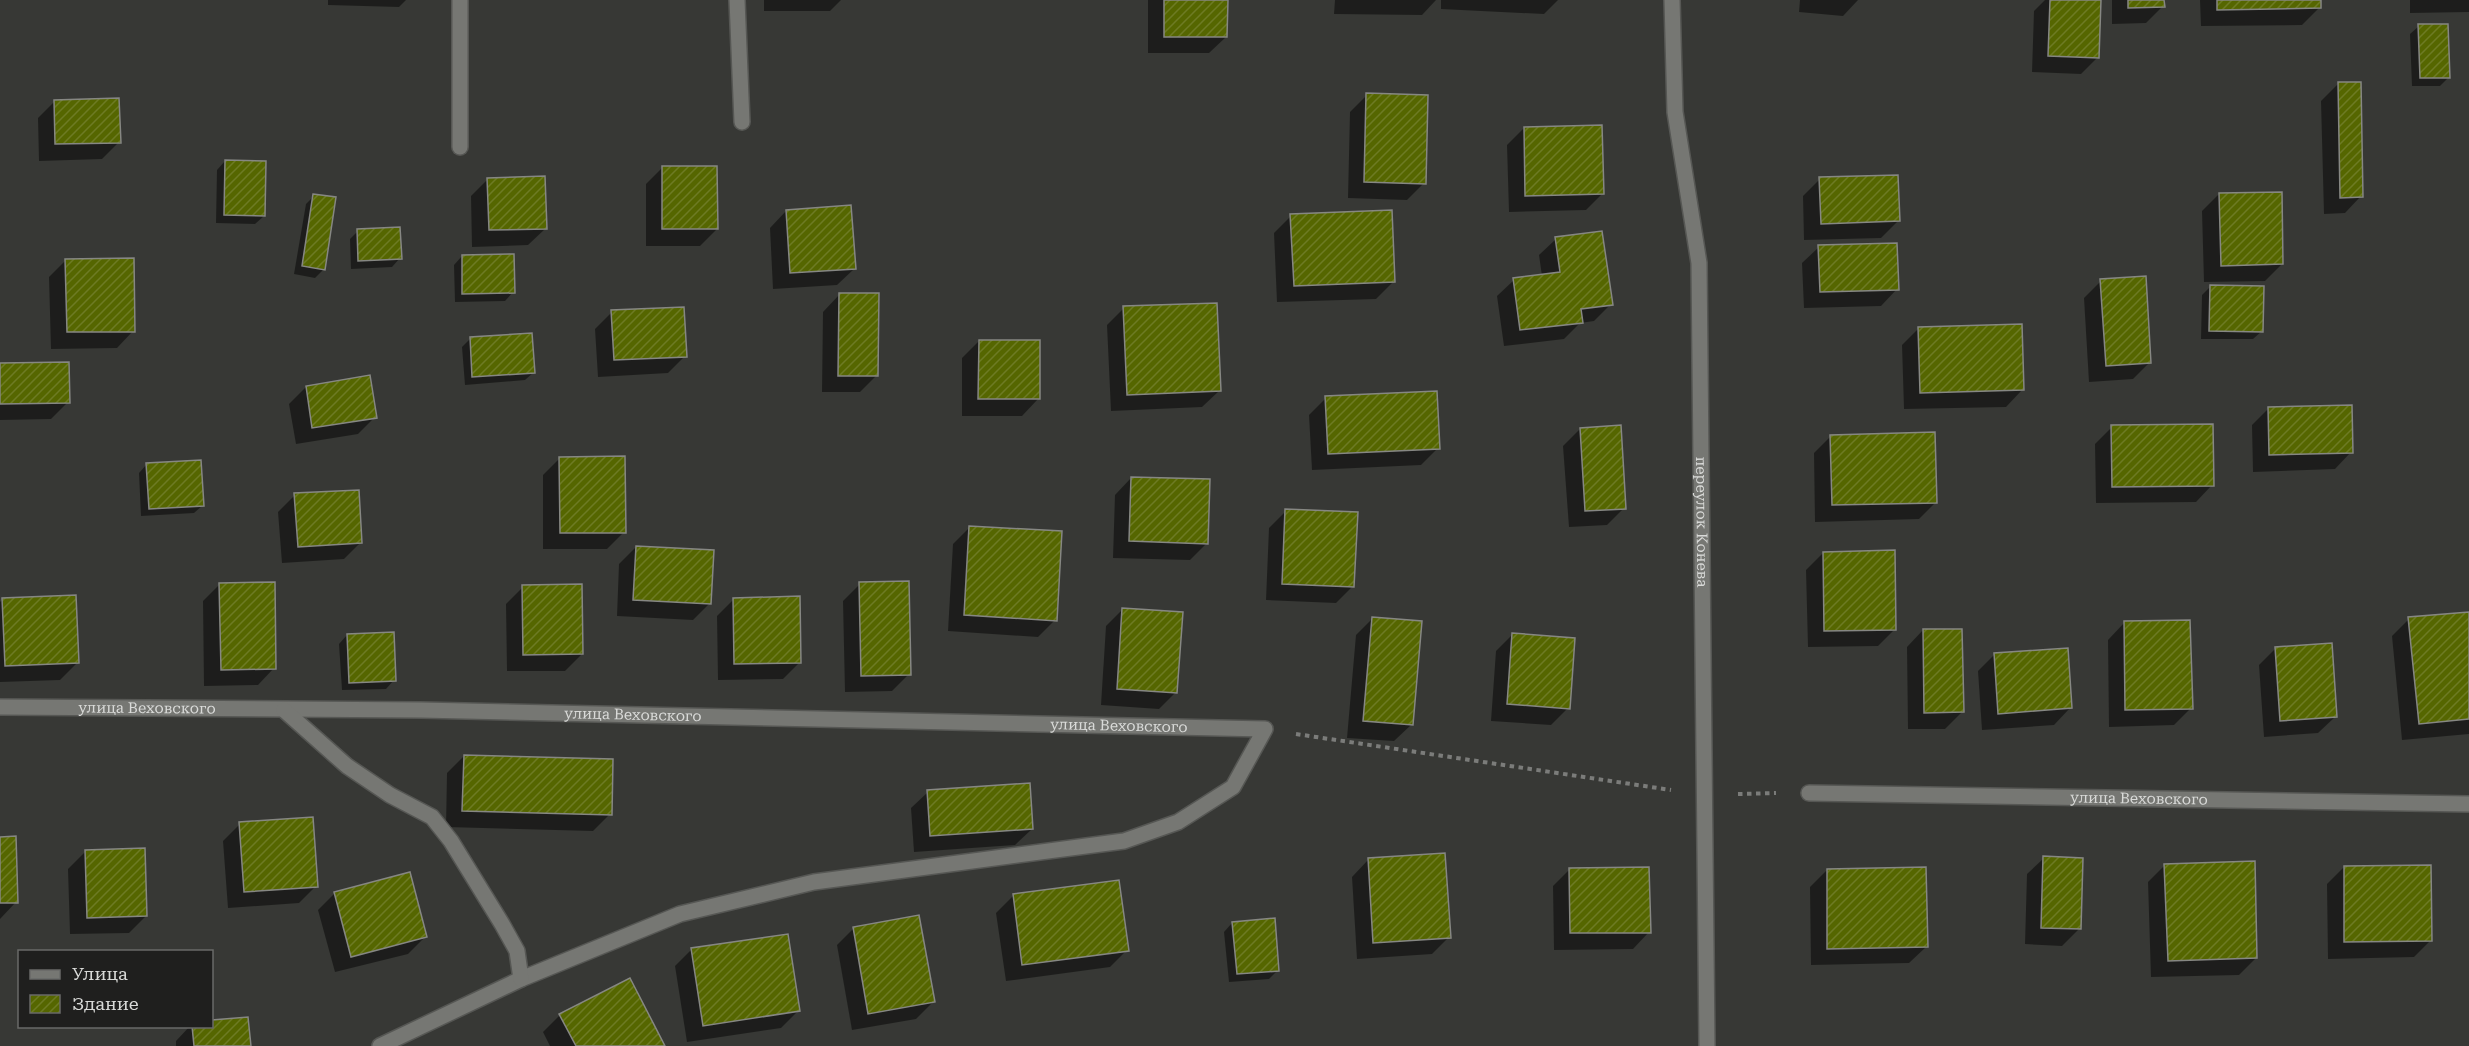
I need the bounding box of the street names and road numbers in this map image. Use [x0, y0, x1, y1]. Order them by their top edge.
street label: переулок Конева [1692, 457, 1711, 588]
street label: улица Веховского [78, 699, 216, 718]
street label: улица Веховского [564, 704, 702, 725]
street label: улица Веховского [1050, 715, 1188, 736]
street label: улица Веховского [2070, 788, 2208, 809]

